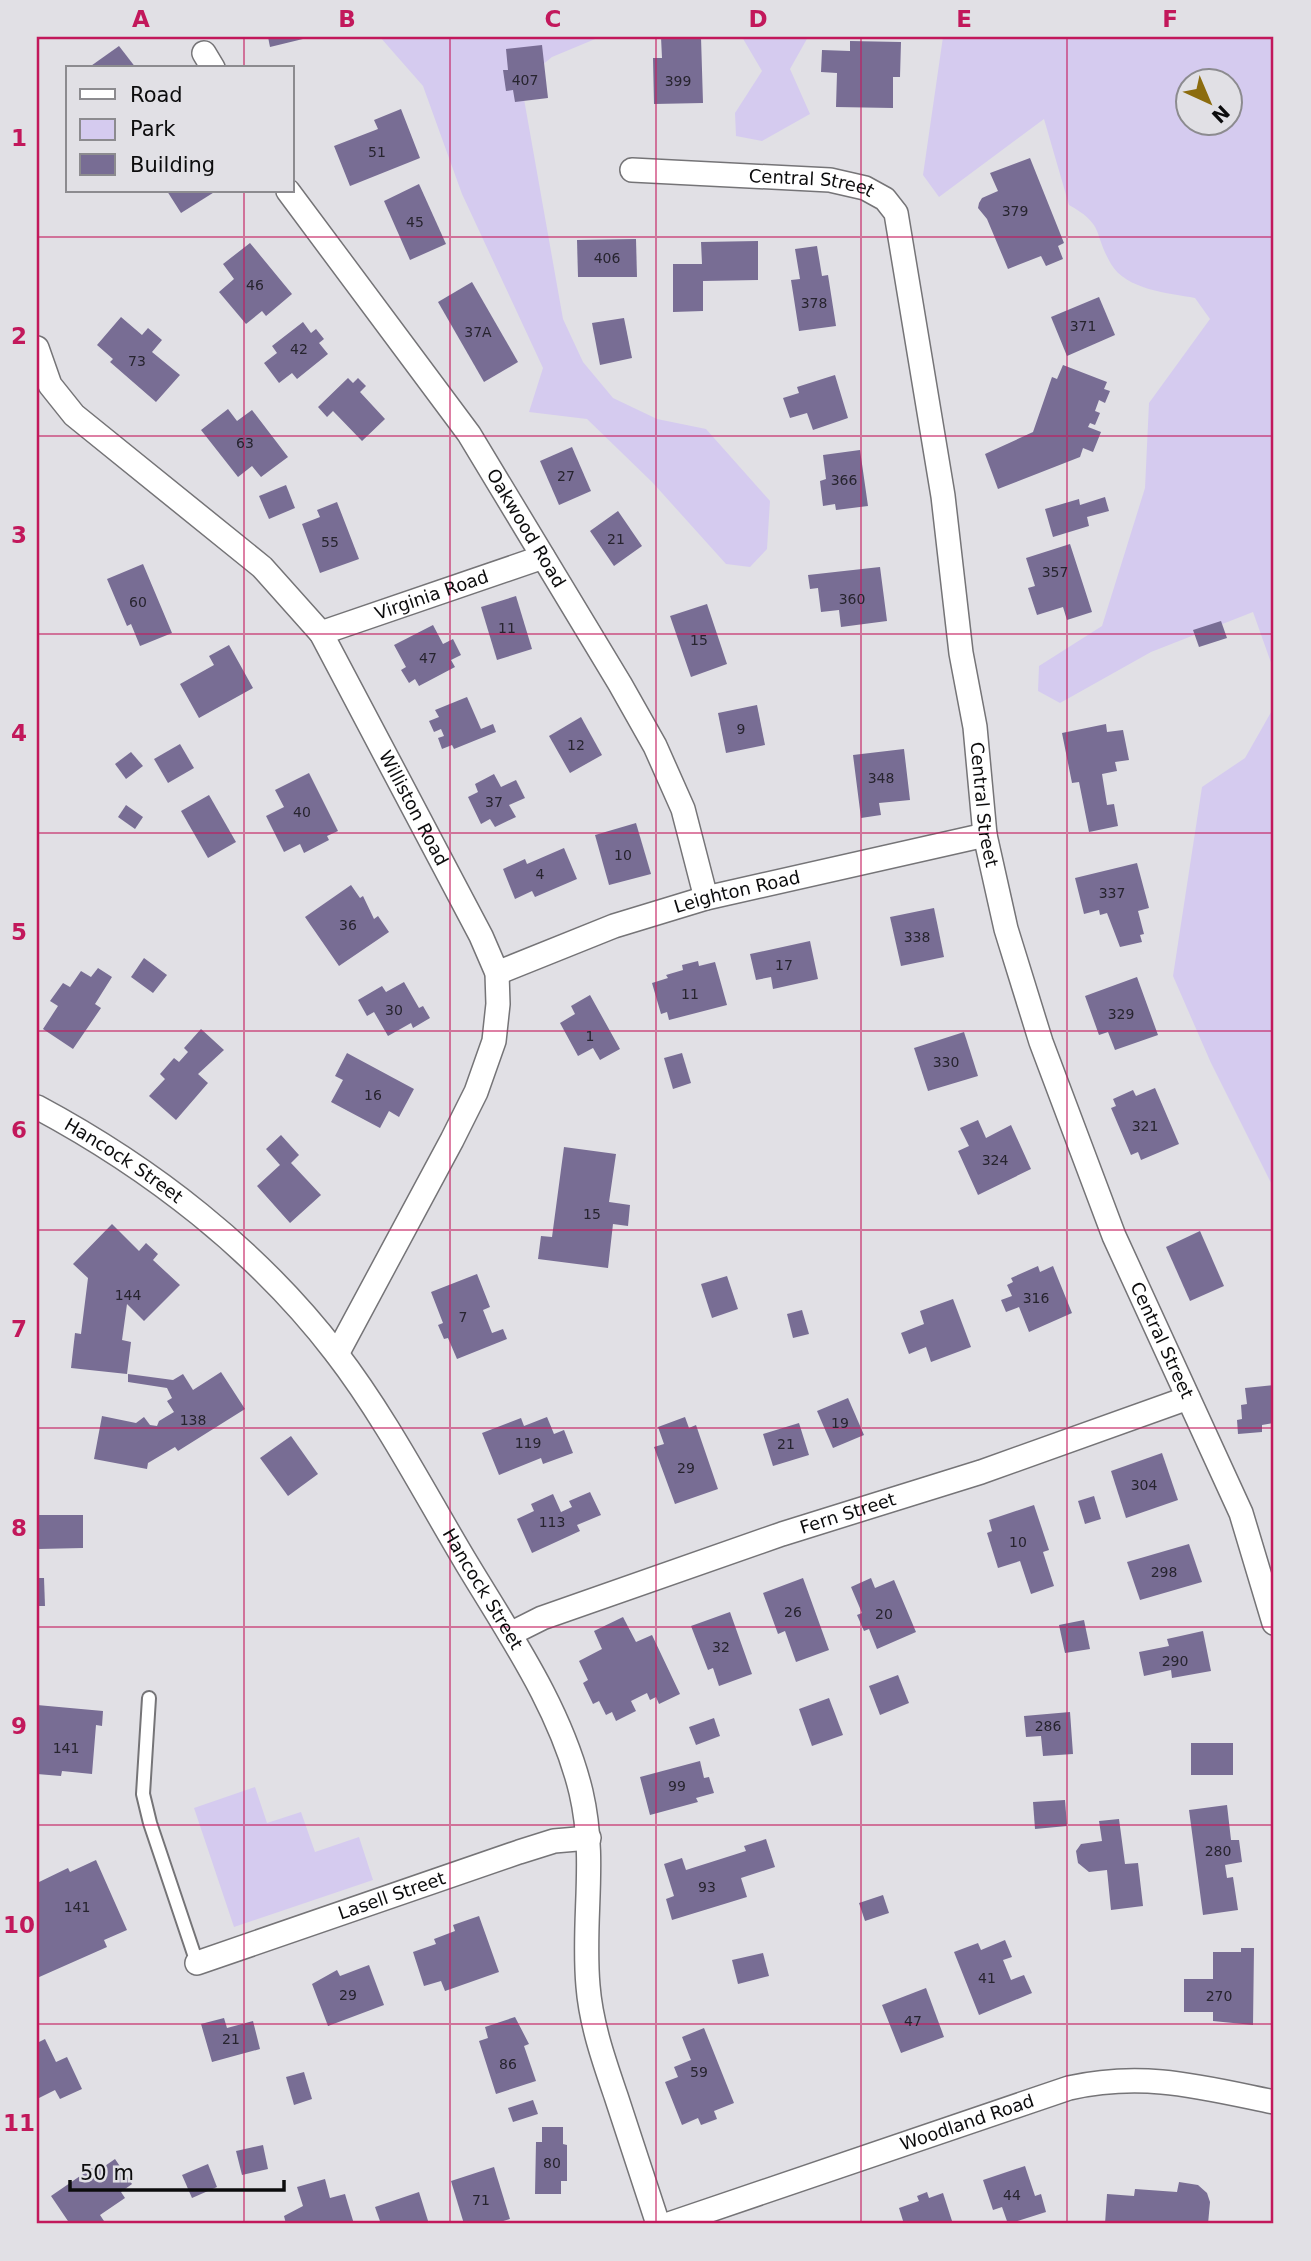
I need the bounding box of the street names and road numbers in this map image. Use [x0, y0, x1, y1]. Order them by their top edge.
street label: Central Street [748, 165, 878, 201]
street label: Oakwood Road [482, 465, 570, 591]
street label: Virginia Road [372, 565, 491, 624]
street label: Central Street [966, 741, 1003, 869]
street label: Williston Road [375, 747, 453, 869]
street label: Leighton Road [671, 866, 802, 917]
street label: Hancock Street [61, 1114, 187, 1207]
street label: Central Street [1126, 1278, 1198, 1402]
street label: Fern Street [797, 1488, 898, 1538]
street label: Hancock Street [438, 1525, 528, 1653]
street label: Lasell Street [335, 1867, 448, 1924]
street label: Woodland Road [897, 2090, 1037, 2155]

